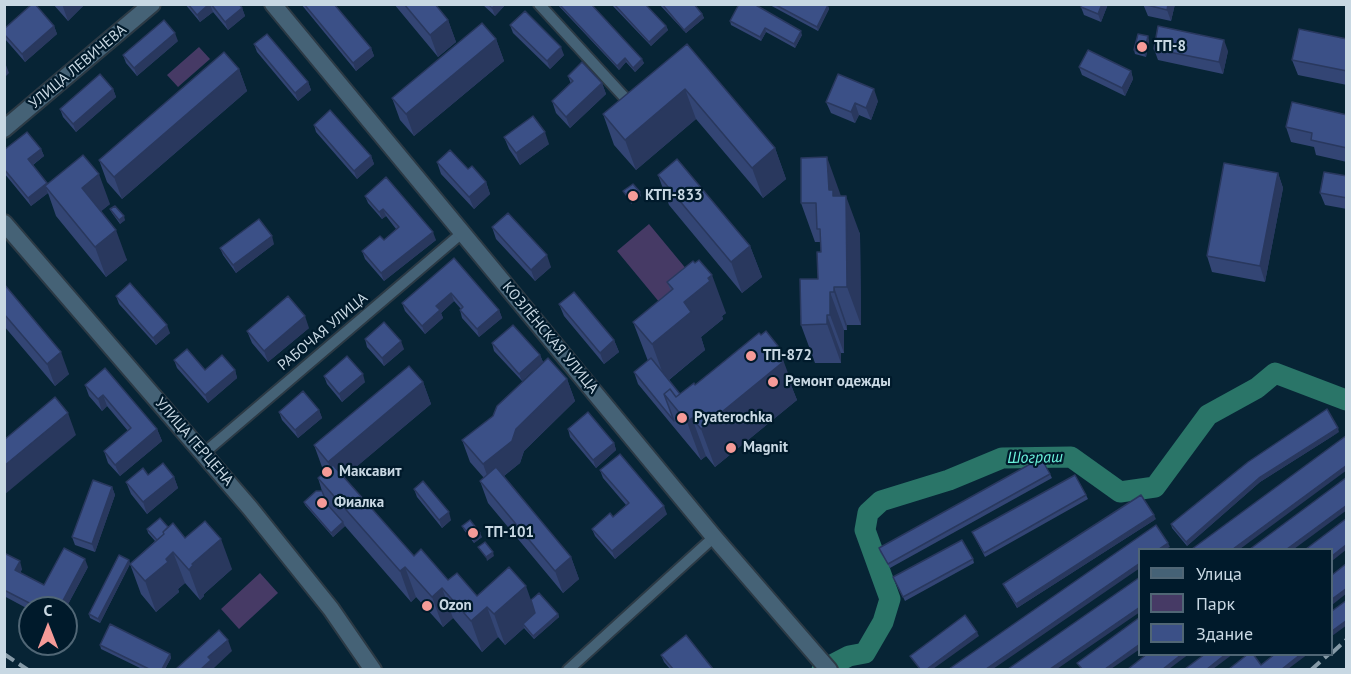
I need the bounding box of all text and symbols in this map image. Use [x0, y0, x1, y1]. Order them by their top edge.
street label: УЛИЦА ЛЕВИЧЕВА [26, 21, 130, 113]
place label: ТП-8 [1154, 38, 1186, 56]
marker: ТП-8 [1135, 40, 1149, 54]
place label: КТП-833 [645, 187, 702, 205]
marker: КТП-833 [626, 189, 640, 203]
street label: КОЗЛЁНСКАЯ УЛИЦА [498, 279, 602, 397]
street label: РАБОЧАЯ УЛИЦА [275, 289, 371, 375]
place label: ТП-872 [763, 347, 812, 365]
marker: ТП-872 [744, 349, 758, 363]
place label: Ремонт одежды [785, 373, 891, 391]
marker: Ремонт одежды [766, 375, 780, 389]
street label: УЛИЦА ГЕРЦЕНА [151, 394, 237, 490]
place label: Pyaterochka [694, 409, 773, 427]
marker: Pyaterochka [675, 411, 689, 425]
place label: Magnit [743, 439, 788, 457]
marker: Magnit [724, 441, 738, 455]
water label: Шограш [1007, 448, 1063, 468]
place label: Максавит [339, 463, 402, 481]
marker: Максавит [320, 465, 334, 479]
place label: Фиалка [334, 494, 384, 512]
marker: Фиалка [315, 496, 329, 510]
place label: ТП-101 [485, 524, 534, 542]
marker: ТП-101 [466, 526, 480, 540]
legend [1138, 548, 1333, 656]
text: Улица [1196, 562, 1242, 585]
text: Парк [1196, 592, 1235, 615]
north arrow [18, 596, 78, 656]
place label: Ozon [439, 597, 472, 615]
marker: Ozon [420, 599, 434, 613]
text: С [44, 600, 52, 620]
text: Здание [1196, 622, 1253, 645]

